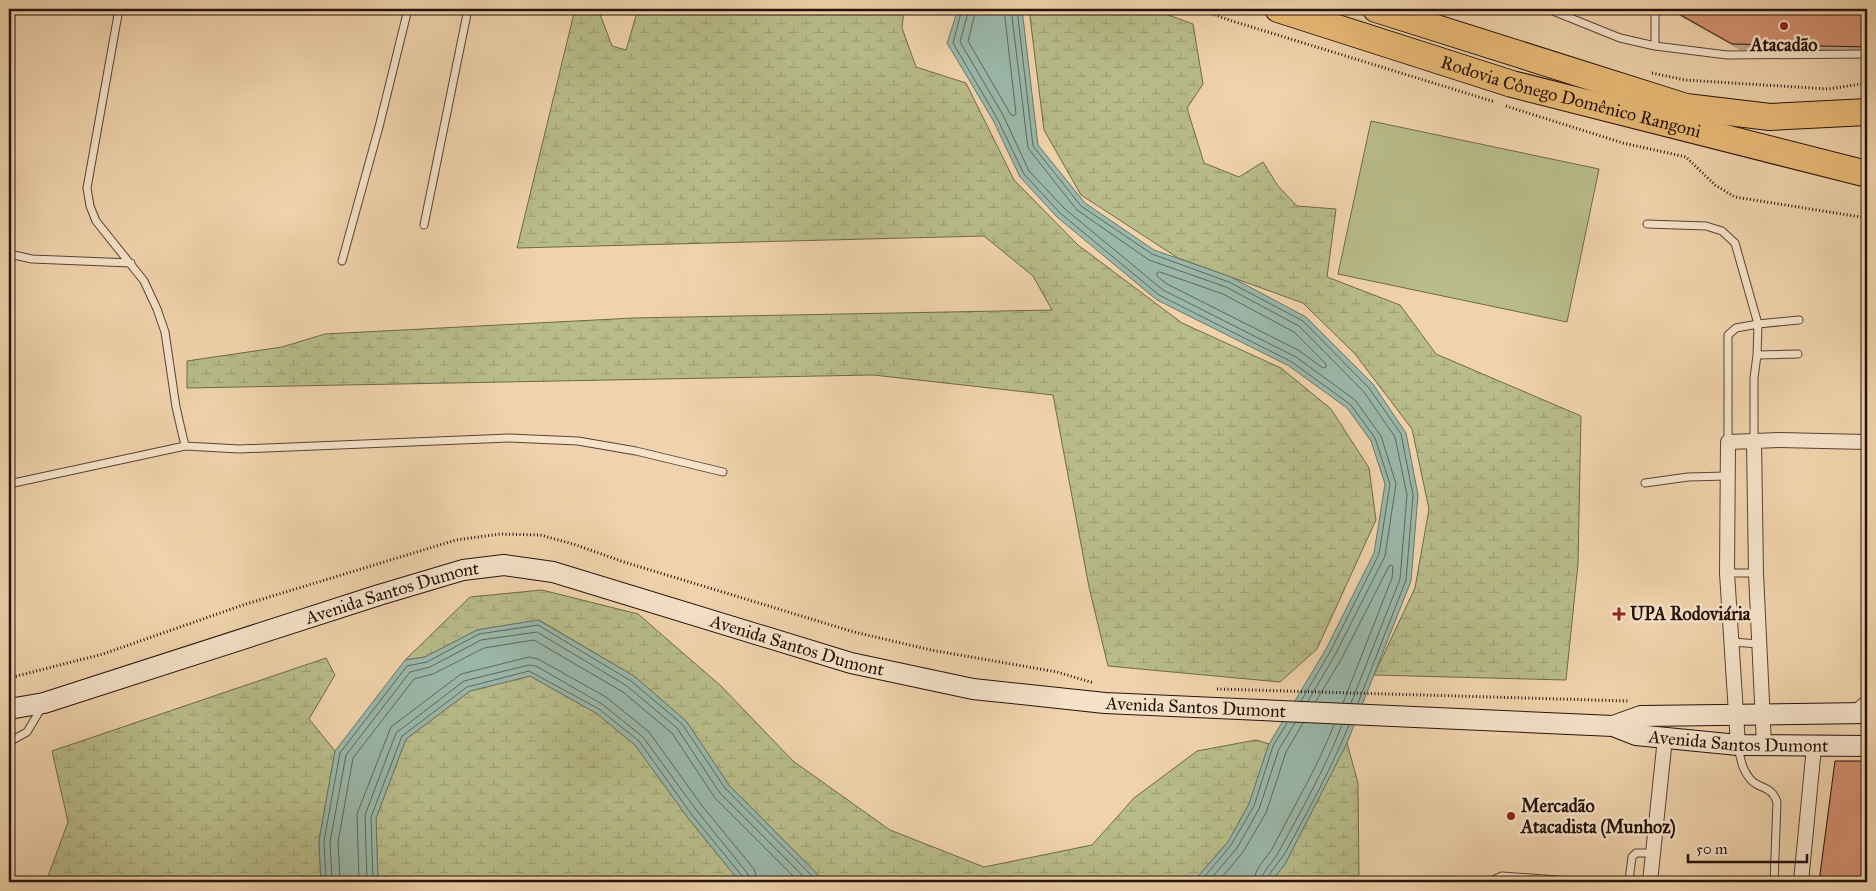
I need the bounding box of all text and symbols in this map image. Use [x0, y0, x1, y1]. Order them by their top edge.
marker: Atacadão [1778, 20, 1790, 32]
place label: Atacadão [1750, 34, 1817, 56]
street label: Rodovia Cônego Domênico Rangoni [1438, 51, 1704, 143]
street label: Avenida Santos Dumont [302, 557, 481, 629]
place label: UPA Rodoviária [1630, 603, 1751, 625]
marker: UPA Rodoviária [1612, 607, 1626, 621]
street label: Avenida Santos Dumont [707, 609, 887, 681]
street label: Avenida Santos Dumont [1104, 692, 1287, 722]
street label: Avenida Santos Dumont [1646, 725, 1829, 757]
place label: Mercadão Atacadista (Munhoz) [1520, 795, 1676, 839]
marker: Mercadão Atacadista (Munhoz) [1505, 810, 1517, 822]
scale bar [1688, 831, 1807, 863]
text: 50 m [1696, 840, 1728, 858]

